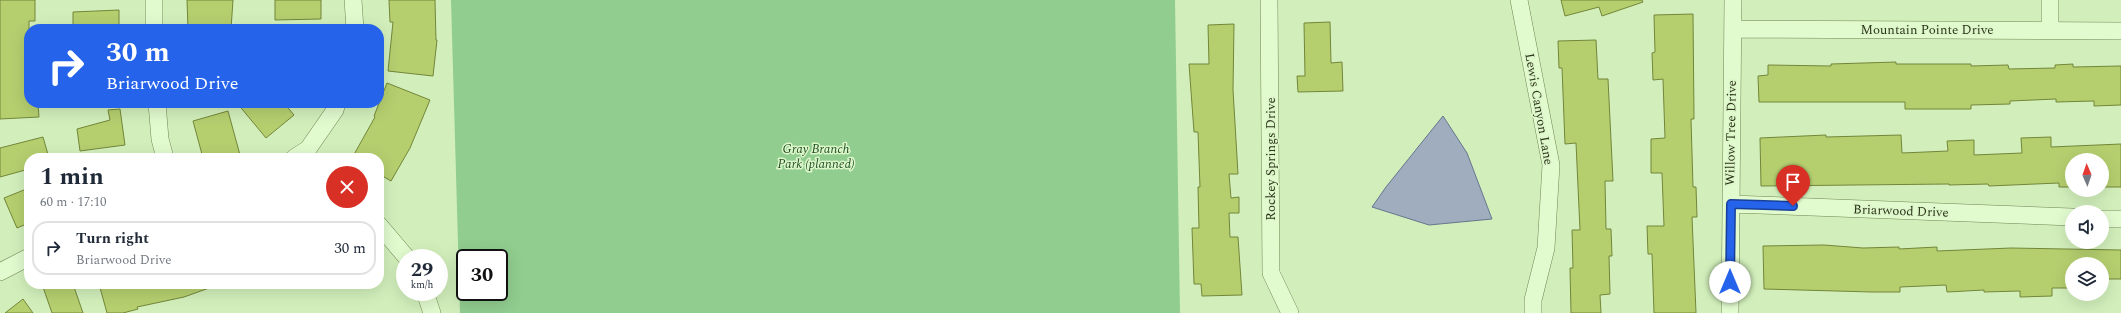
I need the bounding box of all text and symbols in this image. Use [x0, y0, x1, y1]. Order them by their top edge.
street label: Mountain Pointe Drive [1861, 20, 1993, 40]
text: 30 m [106, 31, 170, 74]
icon: right [40, 40, 92, 92]
street label: Lewis Canyon Lane [1519, 52, 1559, 166]
text: Briarwood Drive [106, 70, 238, 97]
street label: Willow Tree Drive [1720, 80, 1742, 186]
street label: Rockey Springs Drive [1261, 97, 1281, 221]
park label: Gray Branch Park (planned) [778, 139, 854, 174]
north arrow [2065, 153, 2109, 197]
map controls [2065, 153, 2109, 301]
text: 1 min [40, 159, 104, 195]
pin [1776, 165, 1810, 206]
button: close [326, 166, 368, 208]
icon: arrive [1782, 171, 1804, 193]
text: 60 m · 17:10 [40, 192, 106, 212]
street label: Briarwood Drive [1853, 199, 1949, 223]
button: sound [2065, 205, 2109, 249]
text: Turn right [76, 227, 149, 250]
icon: right [42, 237, 64, 259]
text: 30 m [334, 237, 366, 260]
speed limit sign: 30 [456, 249, 508, 301]
text: Briarwood Drive [76, 250, 172, 270]
text: 29 [411, 255, 433, 285]
button: layers [2065, 257, 2109, 301]
position arrow [1709, 261, 1751, 303]
text: km/h [411, 277, 433, 293]

